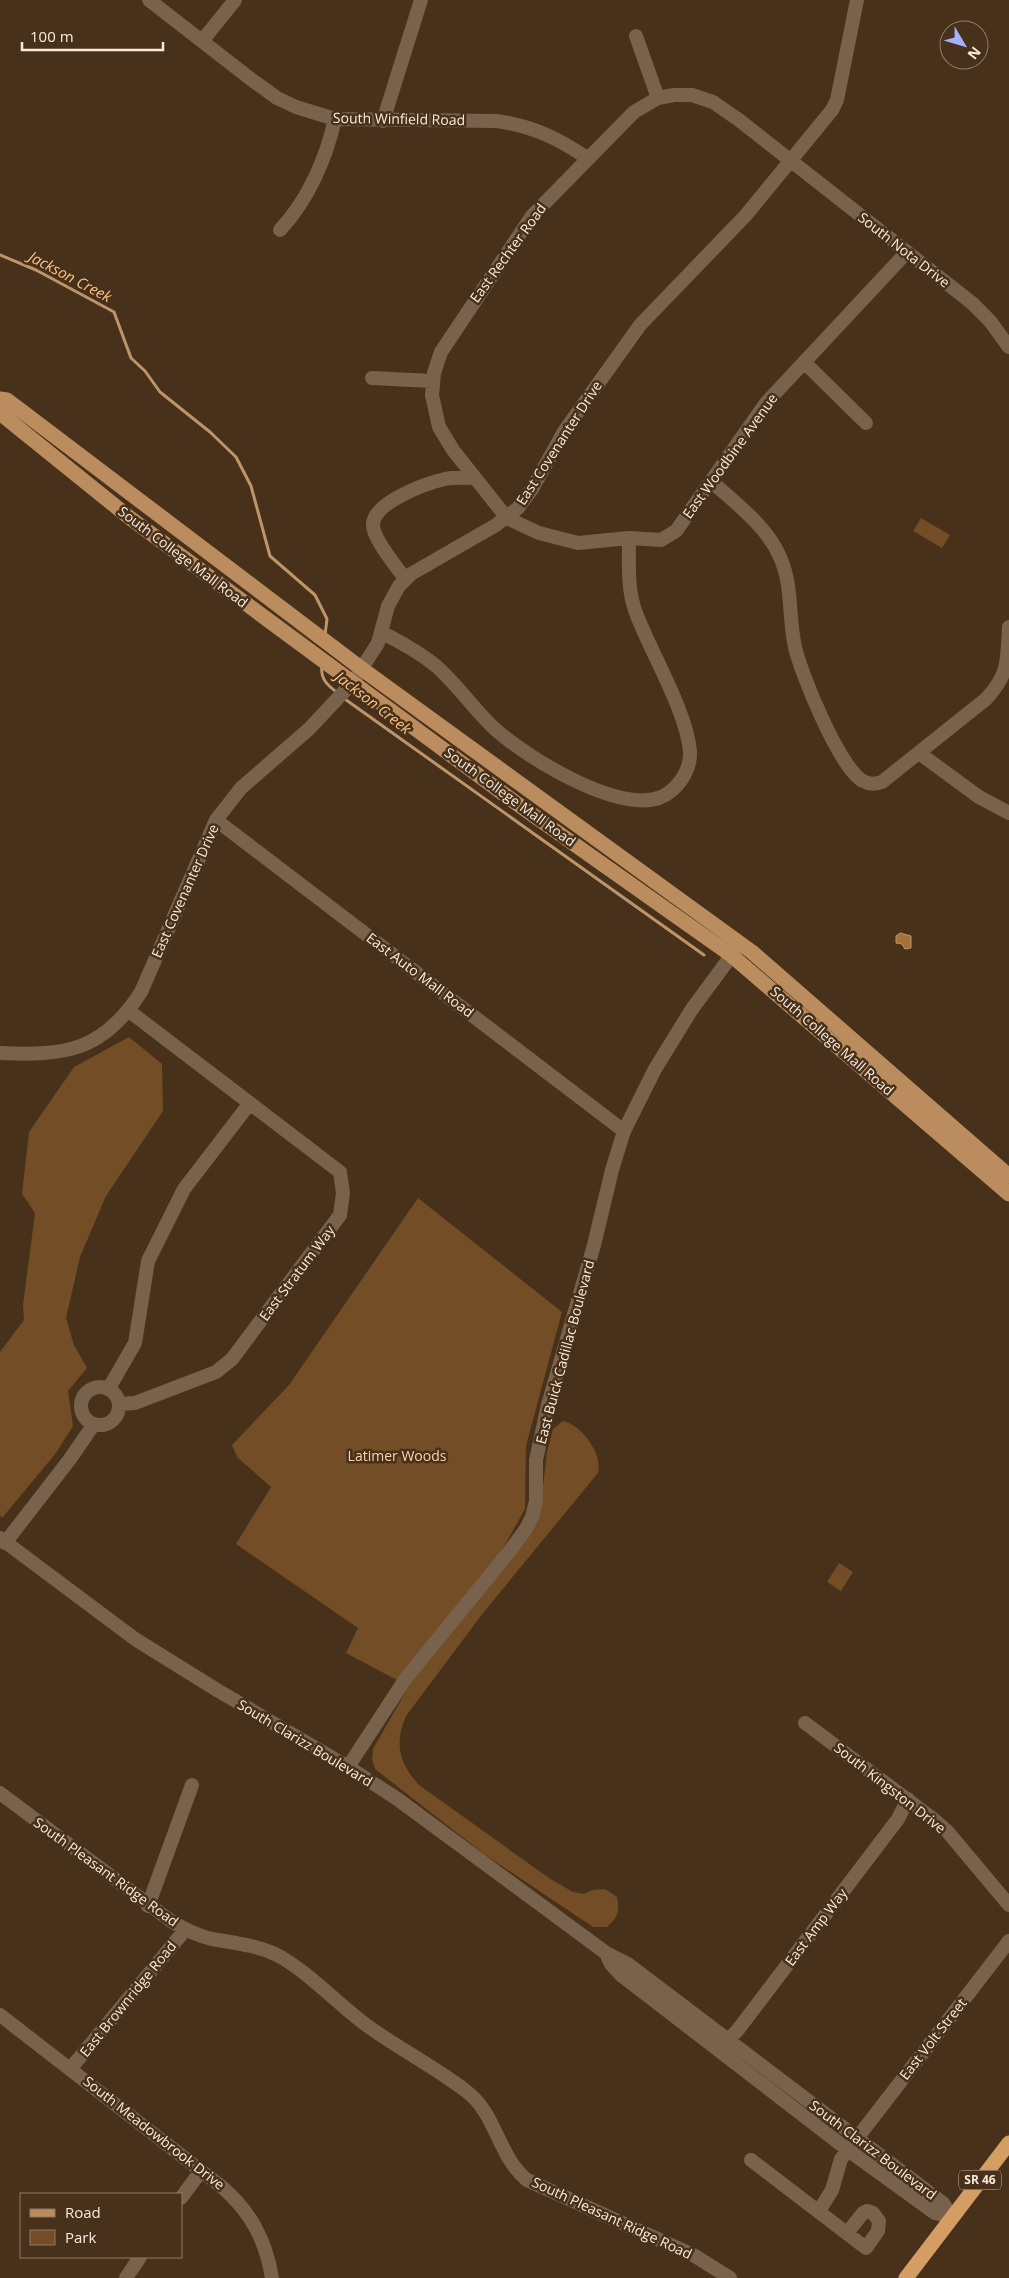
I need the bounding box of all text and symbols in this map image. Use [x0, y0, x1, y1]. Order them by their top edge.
scale bar [22, 20, 164, 52]
north arrow [939, 20, 989, 70]
text: 100 m [30, 26, 74, 46]
text: N [964, 43, 986, 64]
street label: South Winfield Road [333, 108, 465, 129]
street label: East Rechter Road [465, 199, 550, 306]
street label: South Nota Drive [855, 208, 954, 292]
water label: Jackson Creek [23, 244, 116, 307]
street label: East Covenanter Drive [511, 377, 606, 508]
street label: East Woodbine Avenue [678, 389, 781, 522]
street label: South College Mall Road [115, 502, 252, 612]
water label: Jackson Creek [329, 664, 416, 739]
street label: South College Mall Road [441, 743, 580, 851]
street label: East Covenanter Drive [147, 821, 223, 961]
street label: East Auto Mall Road [363, 928, 478, 1021]
street label: South College Mall Road [767, 982, 898, 1100]
street label: East Stratum Way [254, 1220, 339, 1324]
street label: East Buick Cadillac Boulevard [531, 1258, 598, 1446]
park label: Latimer Woods [348, 1446, 447, 1465]
street label: South Clarizz Boulevard [234, 1695, 376, 1791]
street label: South Kingston Drive [831, 1738, 950, 1837]
street label: South Pleasant Ridge Road [30, 1813, 182, 1931]
street label: East Amp Way [780, 1883, 852, 1969]
street label: East Brownridge Road [75, 1937, 180, 2061]
street label: East Volt Street [895, 1994, 971, 2084]
street label: South Meadowbrook Drive [80, 2071, 229, 2194]
street label: South Clarizz Boulevard [806, 2096, 941, 2204]
road number: SR 46 [959, 2170, 1001, 2190]
street label: South Pleasant Ridge Road [529, 2172, 695, 2263]
legend [20, 2193, 182, 2258]
text: Road [65, 2202, 101, 2222]
text: Park [65, 2227, 96, 2247]

